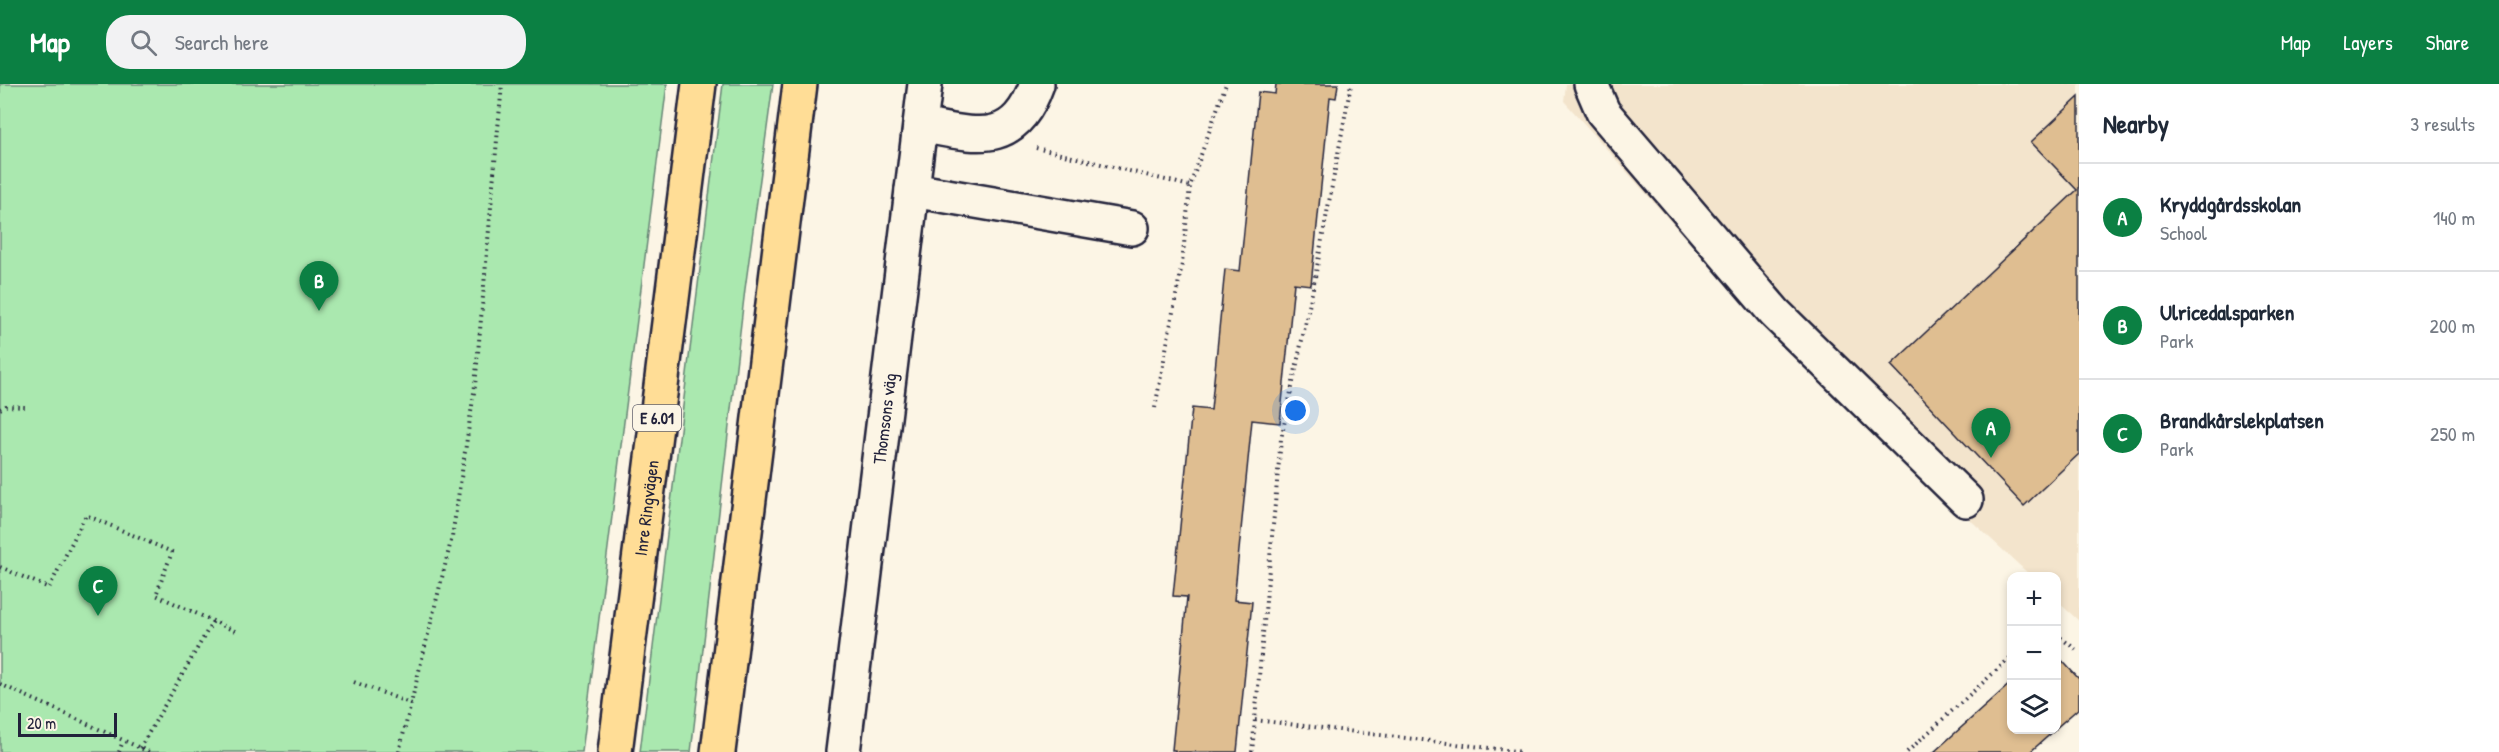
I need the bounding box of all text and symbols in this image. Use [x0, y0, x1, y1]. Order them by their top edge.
search box [106, 15, 526, 69]
text: Map [30, 23, 70, 61]
icon: search [127, 26, 160, 59]
text: Search here [175, 27, 269, 57]
text: Map [2281, 28, 2310, 57]
text: Layers [2343, 28, 2393, 57]
text: Share [2426, 28, 2469, 57]
text: Nearby [2103, 106, 2169, 141]
text: 3 results [2410, 110, 2475, 137]
text: Kryddgårdsskolan [2160, 189, 2301, 219]
text: A [2118, 204, 2127, 231]
text: 140 m [2433, 204, 2475, 231]
text: School [2160, 219, 2207, 246]
pin: B [300, 262, 338, 311]
text: Ulricedalsparken [2160, 297, 2295, 327]
text: B [2117, 312, 2128, 339]
text: 200 m [2430, 312, 2475, 339]
text: Park [2160, 327, 2193, 354]
street label: Thomsons väg [866, 372, 902, 465]
your location [1281, 396, 1310, 425]
road number: E 6.01 [633, 405, 681, 431]
text: Brandkårslekplatsen [2160, 405, 2324, 435]
pin: A [1972, 408, 2010, 458]
text: C [2117, 420, 2128, 447]
text: 250 m [2430, 420, 2475, 447]
text: Park [2160, 435, 2193, 462]
street label: Inre Ringvägen [627, 458, 664, 557]
pin: C [78, 566, 118, 616]
map controls [2007, 572, 2061, 734]
button: + [2007, 572, 2061, 626]
button: − [2007, 626, 2061, 680]
button: layers [2007, 680, 2061, 734]
scale bar [18, 710, 117, 738]
text: 20 m [27, 712, 56, 734]

